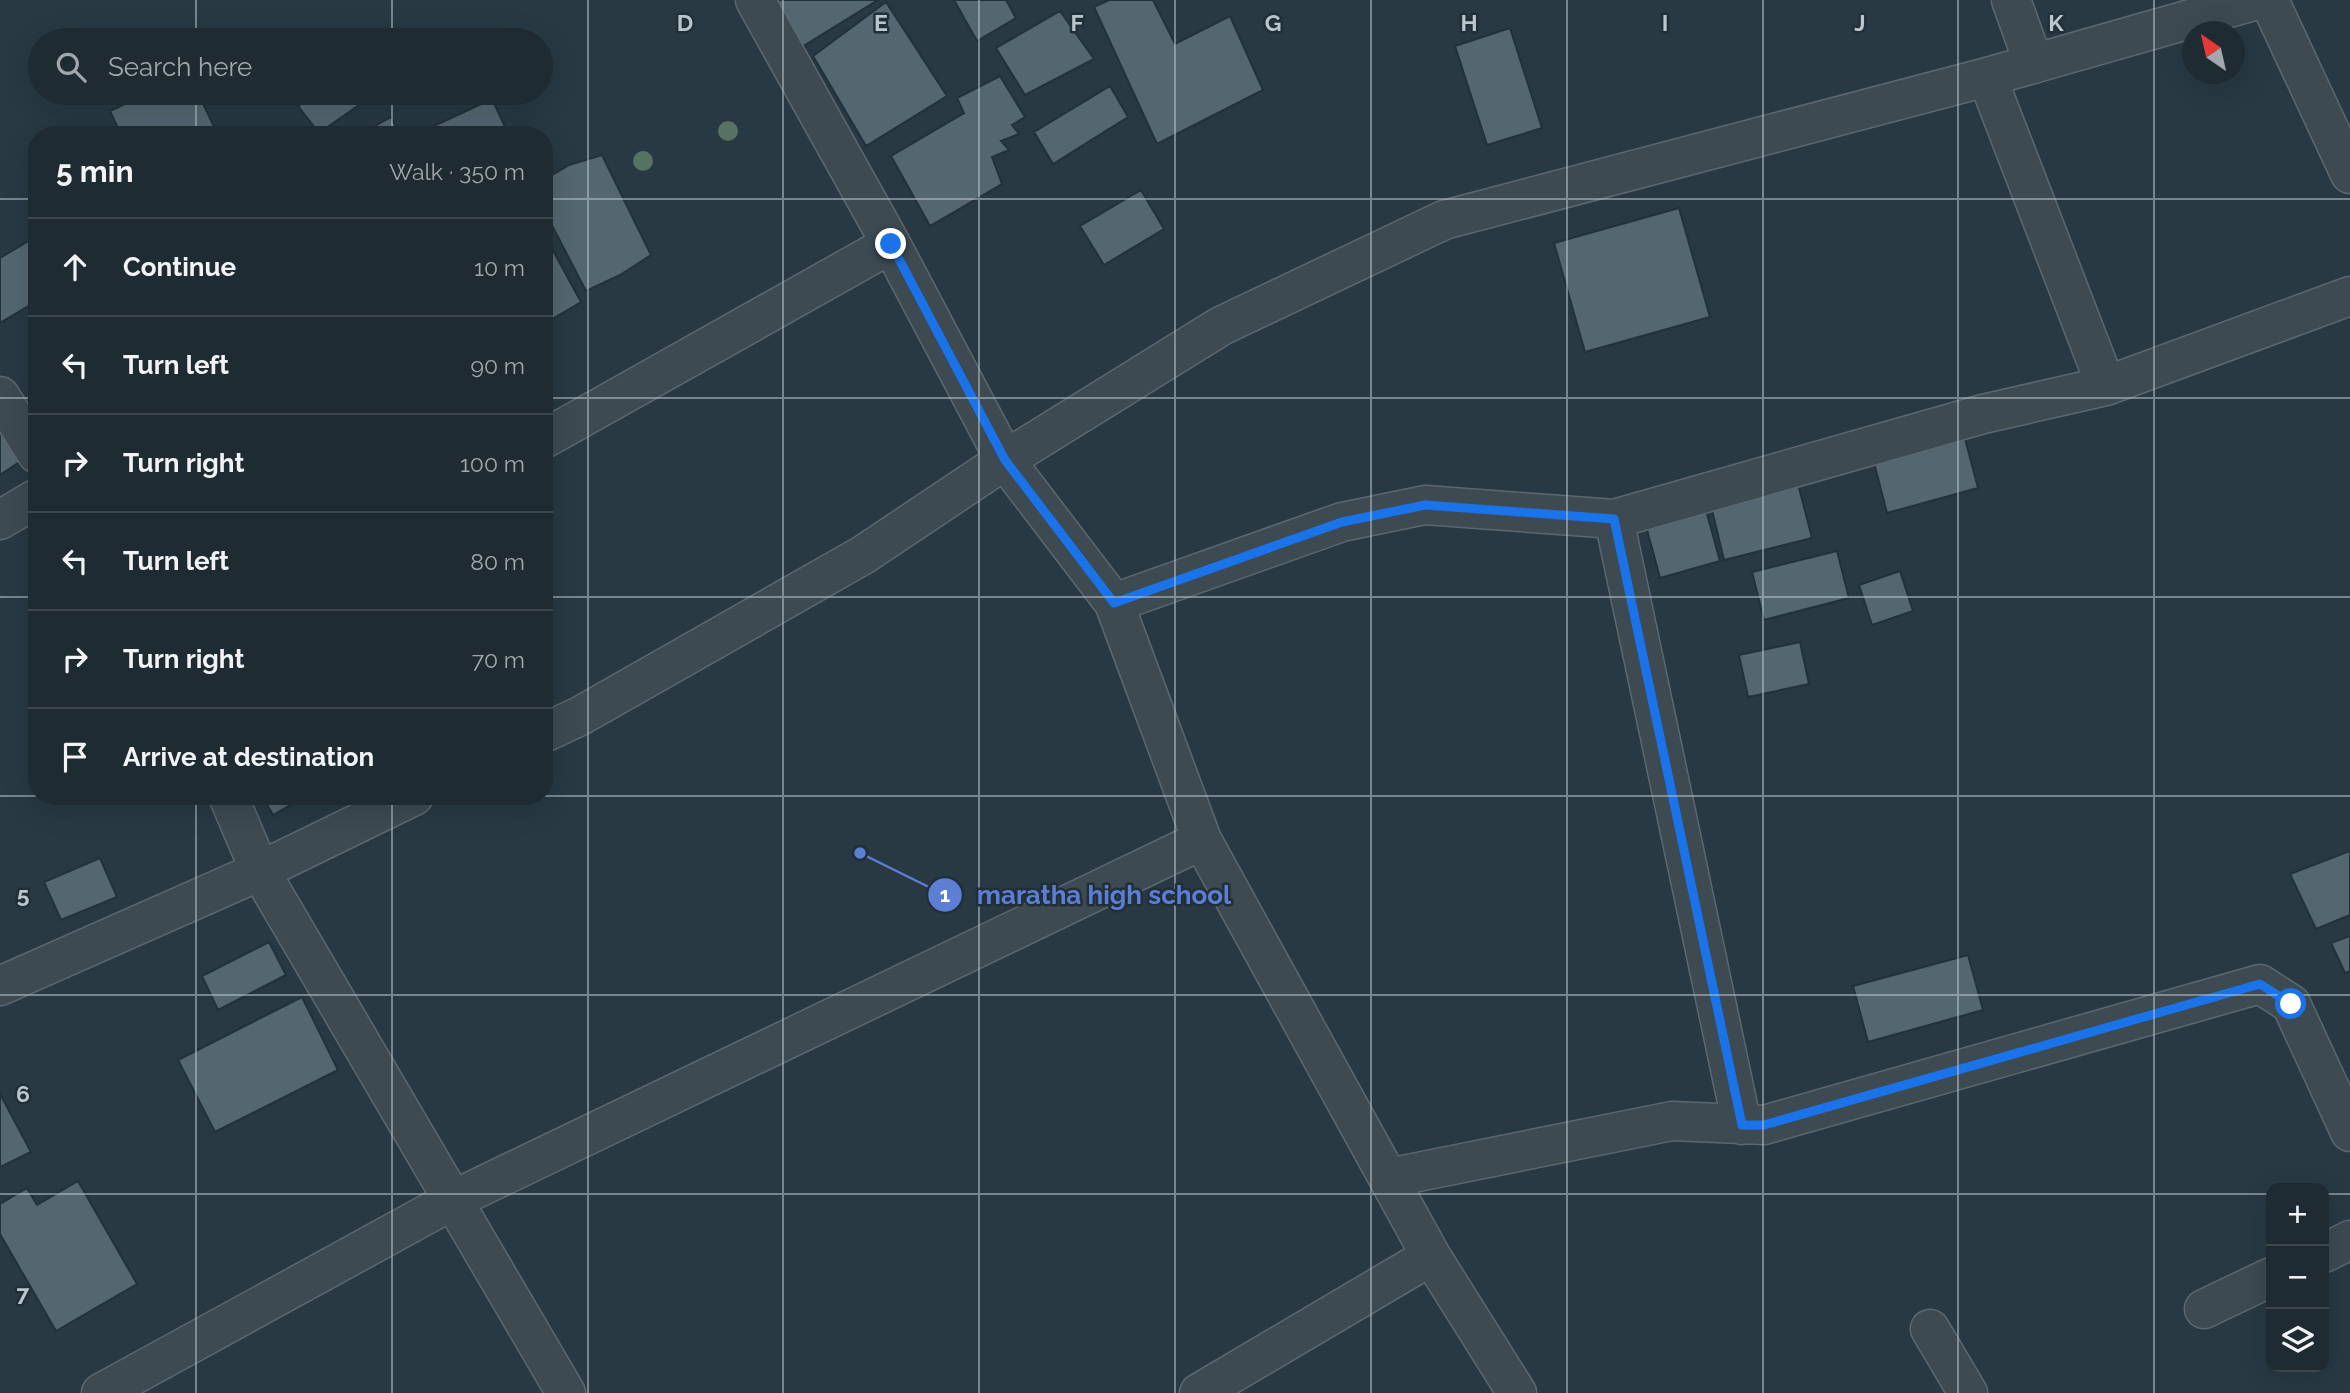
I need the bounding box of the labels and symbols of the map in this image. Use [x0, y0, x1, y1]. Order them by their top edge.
text: D [677, 9, 693, 36]
text: E [874, 9, 888, 36]
text: F [1070, 9, 1084, 36]
text: G [1265, 9, 1281, 36]
text: H [1460, 9, 1478, 36]
text: I [1662, 9, 1668, 36]
text: J [1854, 9, 1866, 36]
text: K [2048, 9, 2064, 36]
north arrow [2182, 21, 2245, 84]
route end [875, 228, 906, 259]
callout: maratha high school [928, 871, 1245, 918]
text: maratha high school [977, 880, 1232, 910]
text: 5 [17, 881, 30, 908]
text: 1 [940, 882, 950, 907]
route start [2275, 988, 2306, 1019]
text: 6 [16, 1080, 30, 1107]
text: 7 [17, 1279, 30, 1306]

